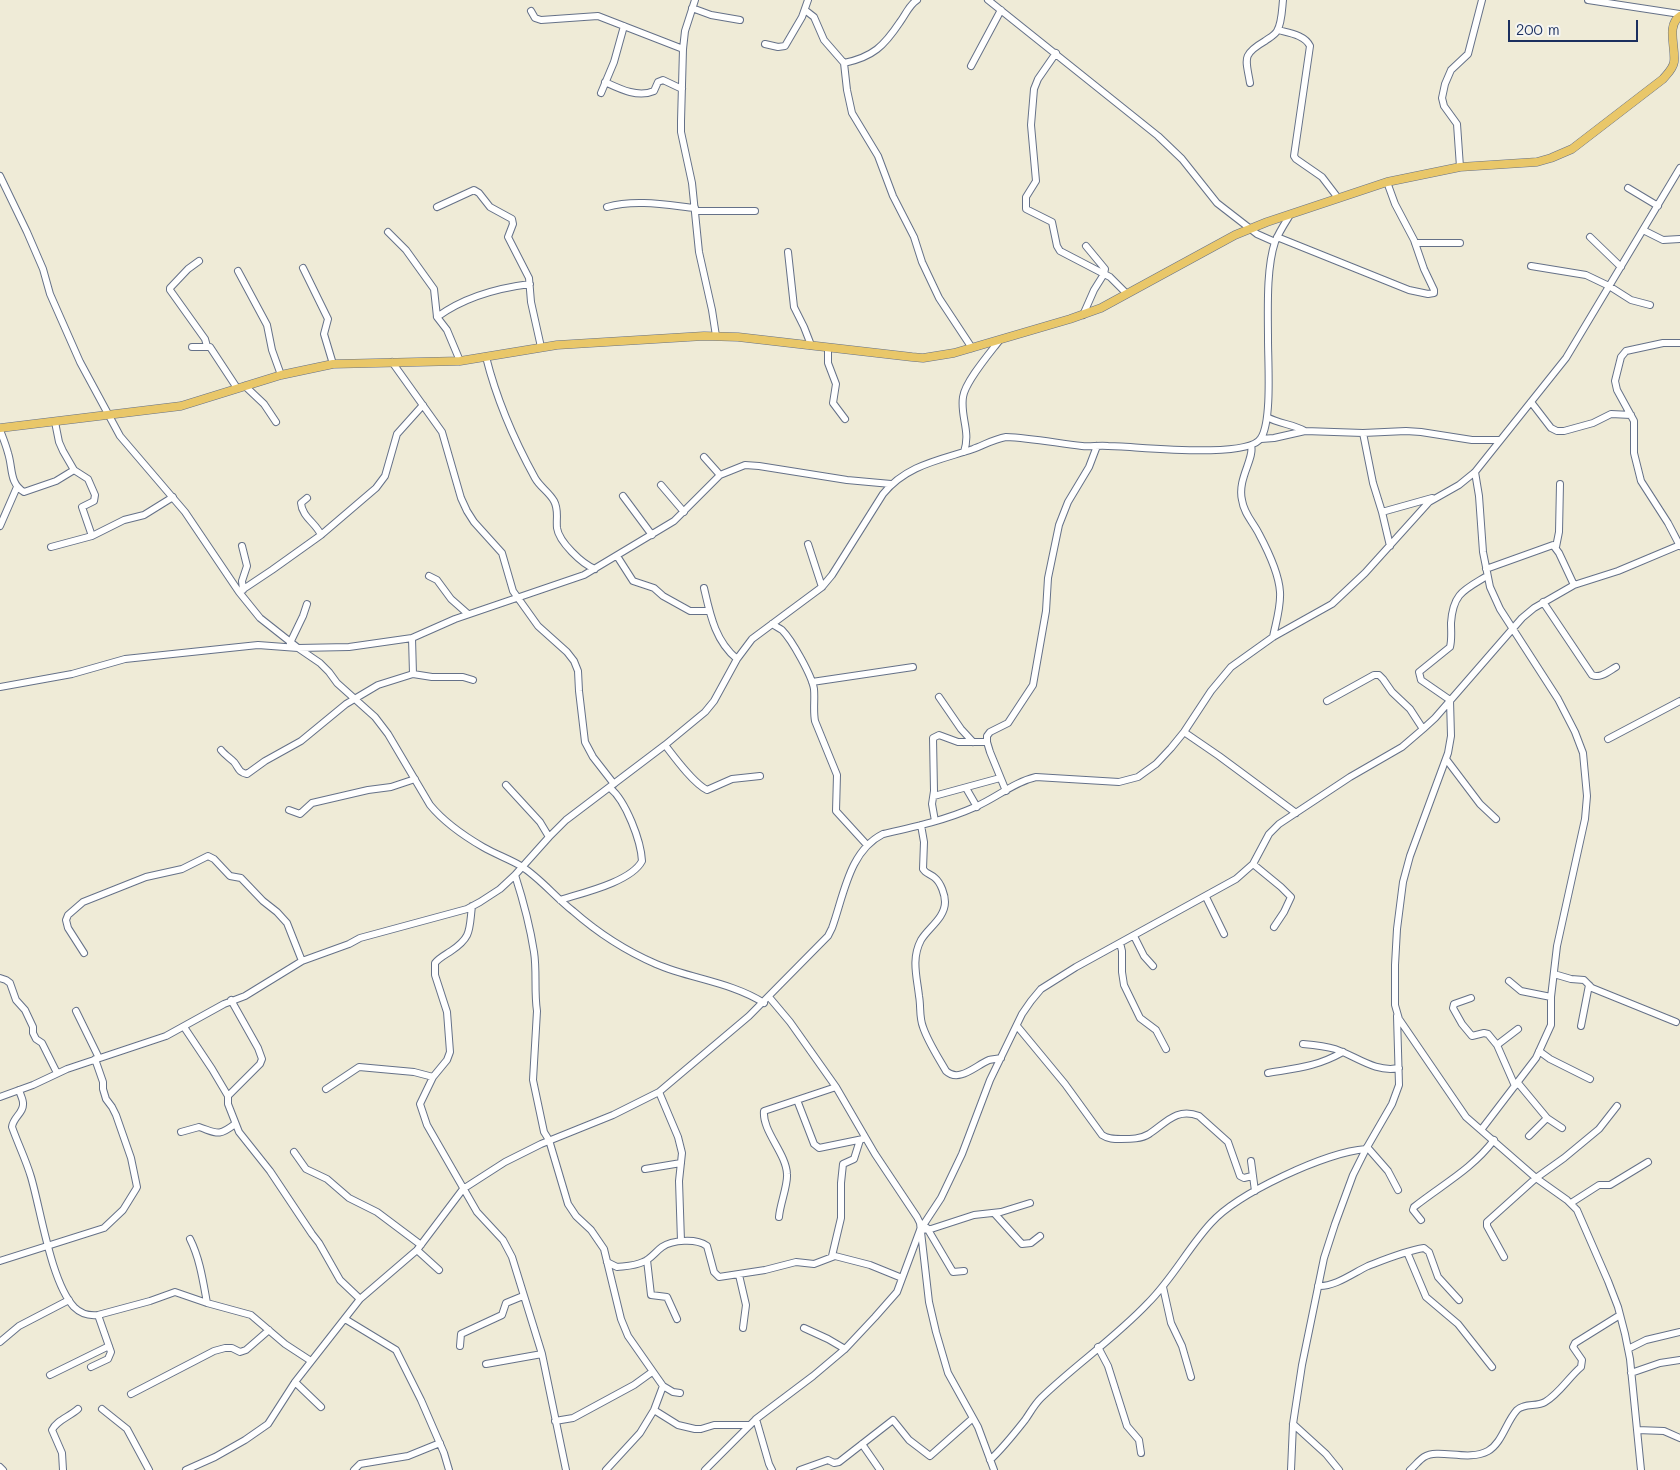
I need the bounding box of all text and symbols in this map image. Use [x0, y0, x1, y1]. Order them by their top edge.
scale bar [1510, 10, 1640, 42]
text: 200 m [1516, 19, 1560, 39]

